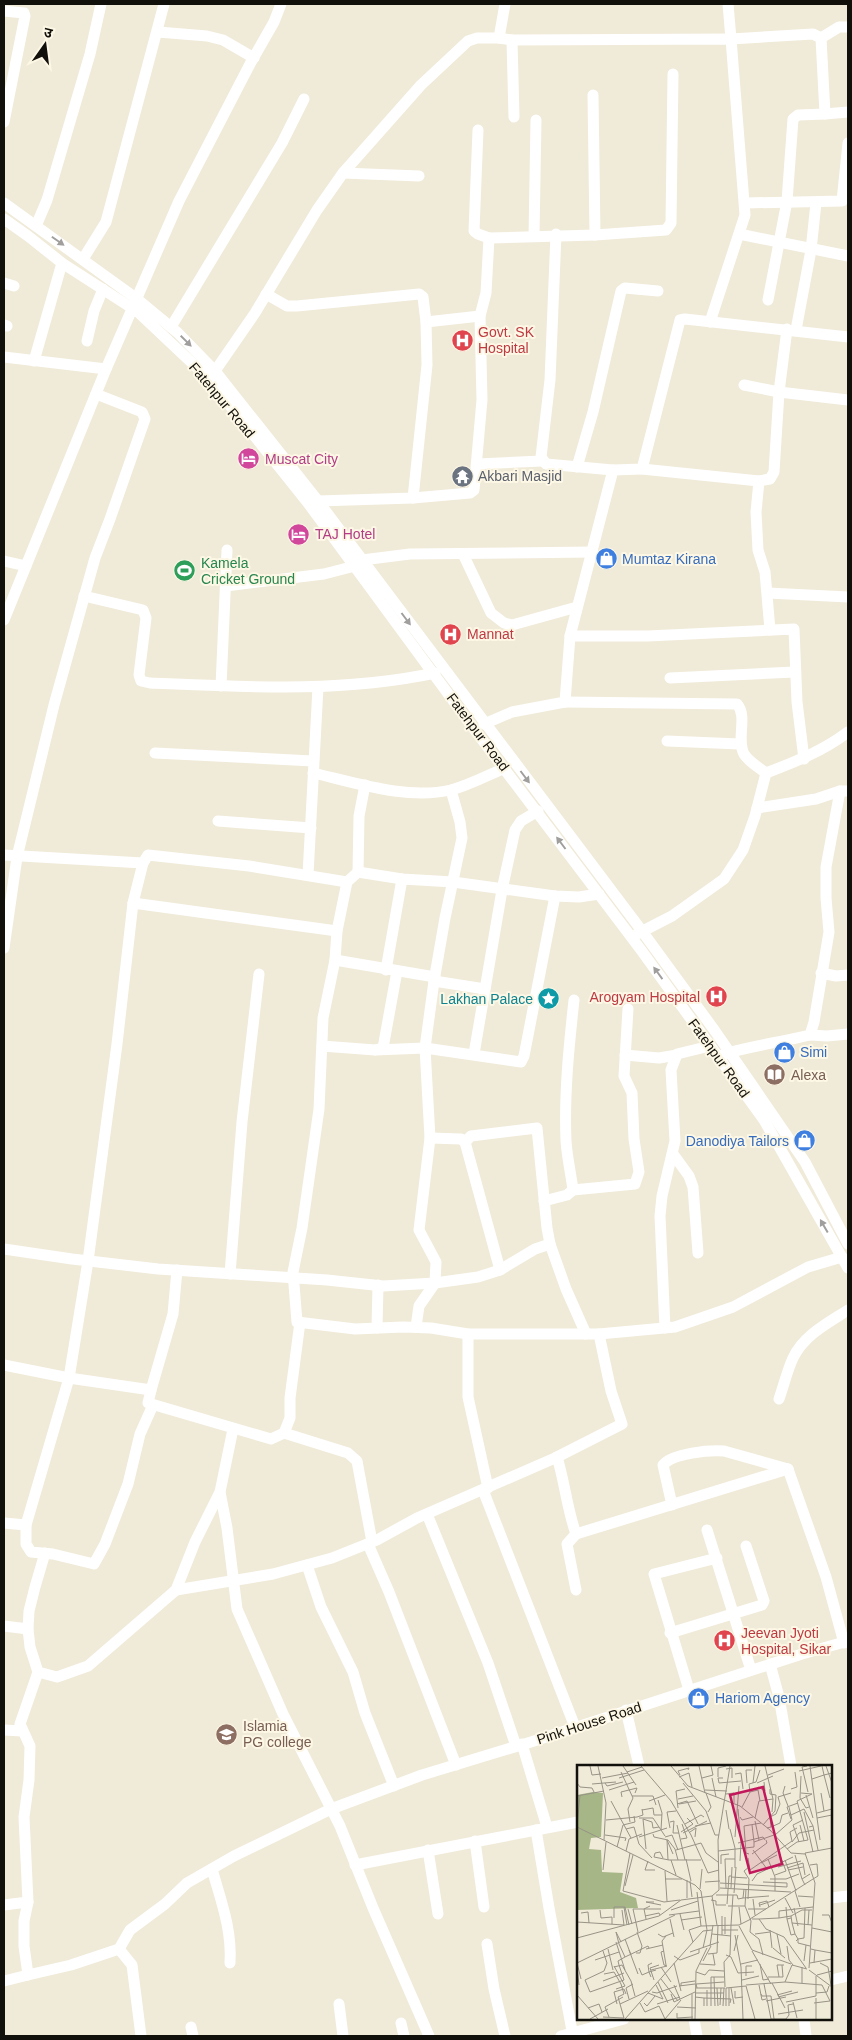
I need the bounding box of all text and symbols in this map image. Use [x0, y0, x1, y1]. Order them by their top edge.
north arrow [20, 20, 70, 70]
text: उ [42, 24, 55, 41]
one-way arrow [51, 236, 65, 246]
place label: Govt. SK Hospital [478, 324, 535, 356]
hospital icon: Govt. SK Hospital [450, 328, 474, 352]
one-way arrow [180, 335, 192, 347]
street label: Fatehpur Road [186, 359, 258, 441]
hotel icon: Muscat City [237, 447, 261, 471]
place label: Muscat City [265, 451, 338, 467]
temple icon: Akbari Masjid [450, 464, 474, 488]
place label: Akbari Masjid [478, 468, 562, 484]
hotel icon: TAJ Hotel [287, 522, 311, 546]
place label: TAJ Hotel [315, 526, 375, 542]
shop icon: Mumtaz Kirana [594, 547, 618, 571]
place label: Mumtaz Kirana [622, 551, 716, 567]
place label: Kamela Cricket Ground [201, 555, 295, 587]
sports icon: Kamela Cricket Ground [173, 559, 197, 583]
one-way arrow [401, 612, 411, 626]
hospital icon: Mannat [439, 622, 463, 646]
place label: Mannat [467, 626, 514, 642]
street label: Fatehpur Road [444, 690, 512, 774]
one-way arrow [520, 770, 530, 784]
one-way arrow [556, 836, 566, 850]
one-way arrow [653, 966, 663, 980]
hospital icon: Arogyam Hospital [704, 985, 728, 1009]
place icon: Lakhan Palace [537, 987, 561, 1011]
place label: Arogyam Hospital [590, 989, 700, 1005]
place label: Lakhan Palace [440, 991, 533, 1007]
street label: Fatehpur Road [685, 1016, 753, 1100]
shop icon: Simi [772, 1040, 796, 1064]
place label: Simi [800, 1044, 827, 1060]
library icon: Alexa [763, 1063, 787, 1087]
place label: Alexa [791, 1067, 826, 1083]
shop icon: Danodiya Tailors [793, 1129, 817, 1153]
place label: Danodiya Tailors [686, 1133, 789, 1149]
one-way arrow [820, 1219, 829, 1232]
place label: Jeevan Jyoti Hospital, Sikar [741, 1625, 832, 1657]
hospital icon: Jeevan Jyoti Hospital, Sikar [713, 1629, 737, 1653]
shop icon: Hariom Agency [687, 1686, 711, 1710]
place label: Hariom Agency [715, 1690, 810, 1706]
street label: Pink House Road [535, 1699, 643, 1747]
place label: Islamia PG college [243, 1718, 312, 1750]
school or university icon: Islamia PG college [215, 1722, 239, 1746]
inset map [577, 1765, 832, 2020]

